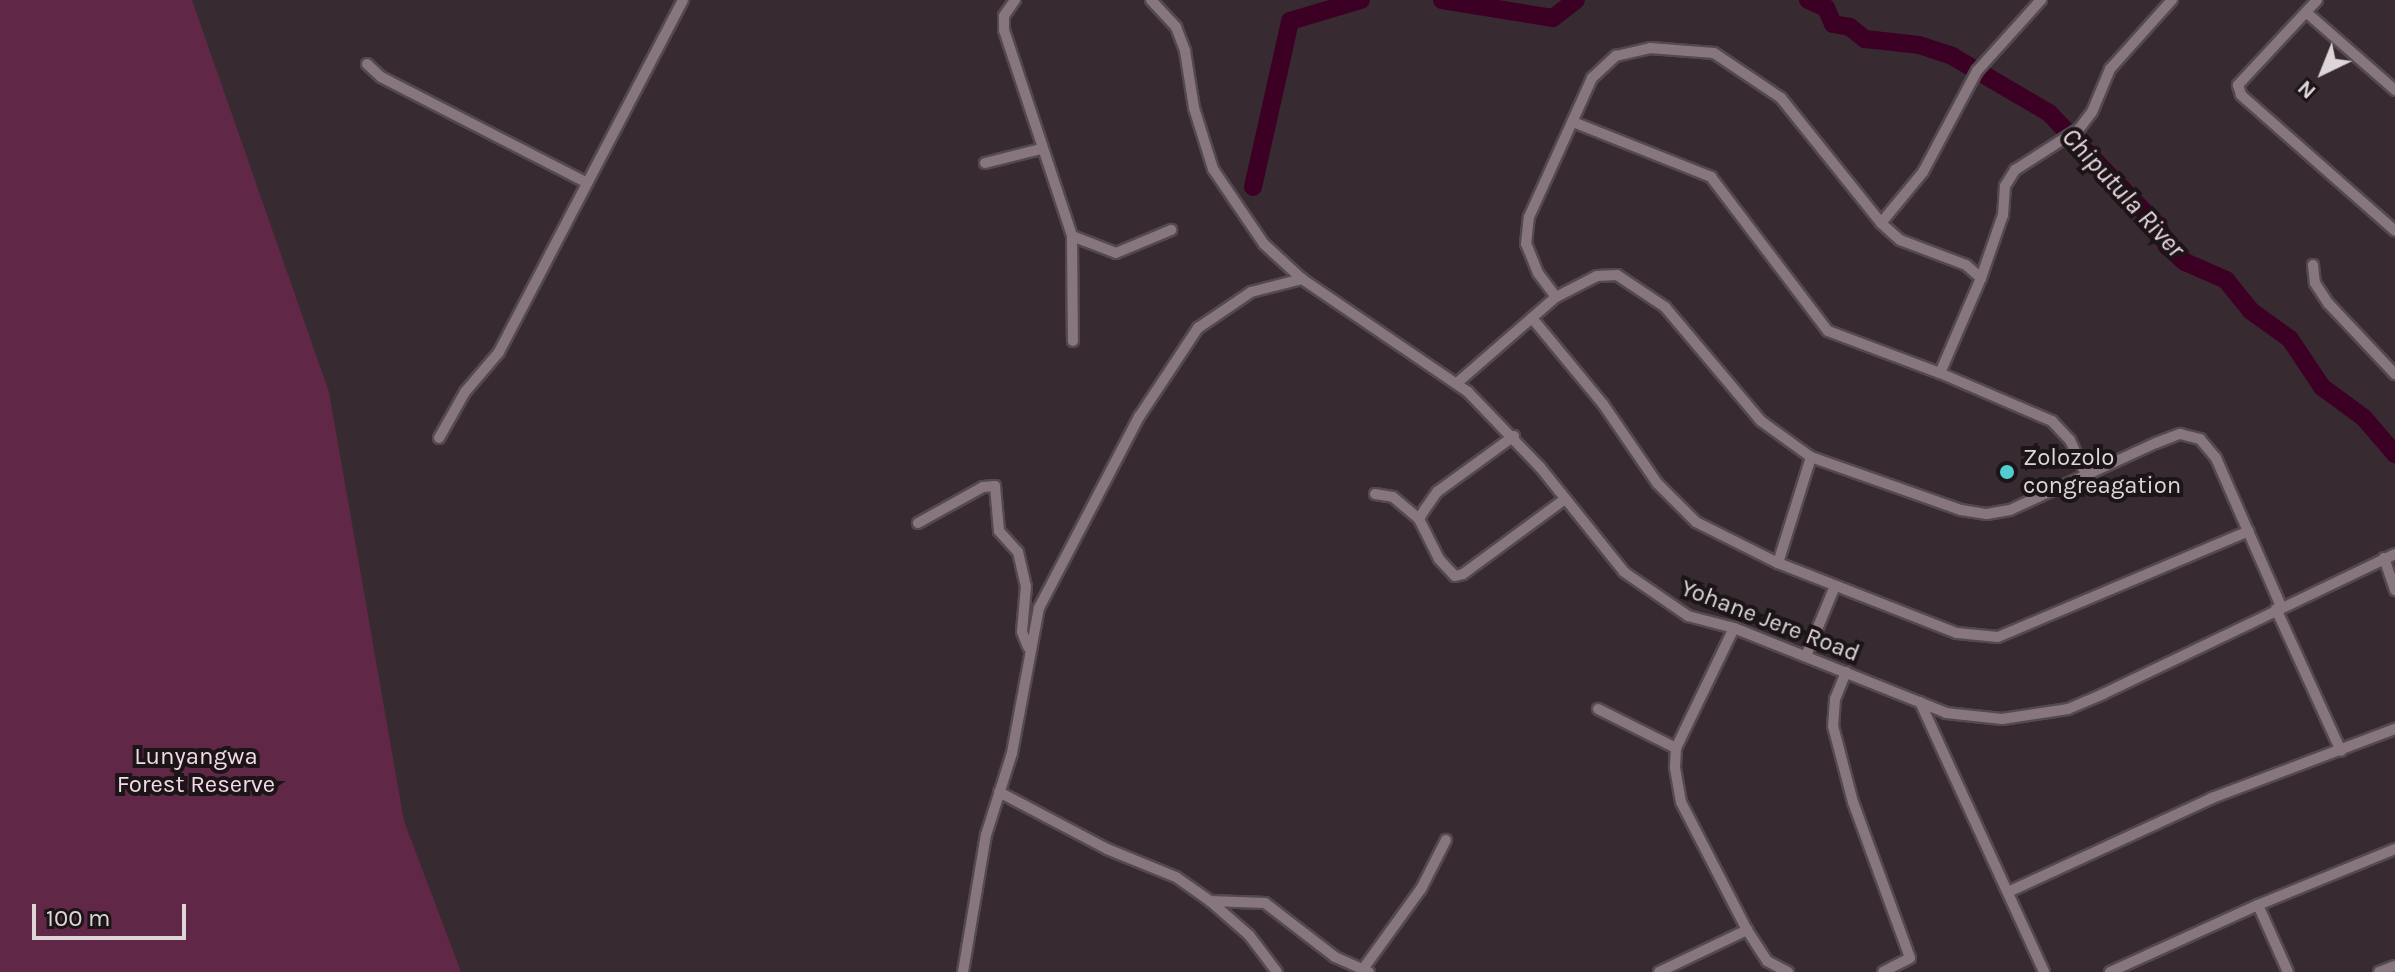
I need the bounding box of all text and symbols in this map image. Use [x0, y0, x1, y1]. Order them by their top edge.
north arrow [2283, 32, 2363, 112]
text: N [2292, 75, 2321, 104]
water label: Chiputula River [2055, 122, 2191, 264]
place label: Zolozolo congreagation [2023, 444, 2181, 500]
marker: Zolozolo congreagation [1998, 463, 2016, 481]
street label: Yohane Jere Road [1677, 574, 1863, 668]
park label: Lunyangwa Forest Reserve [117, 743, 275, 799]
scale bar [36, 888, 190, 938]
text: 100 m [46, 904, 111, 932]

